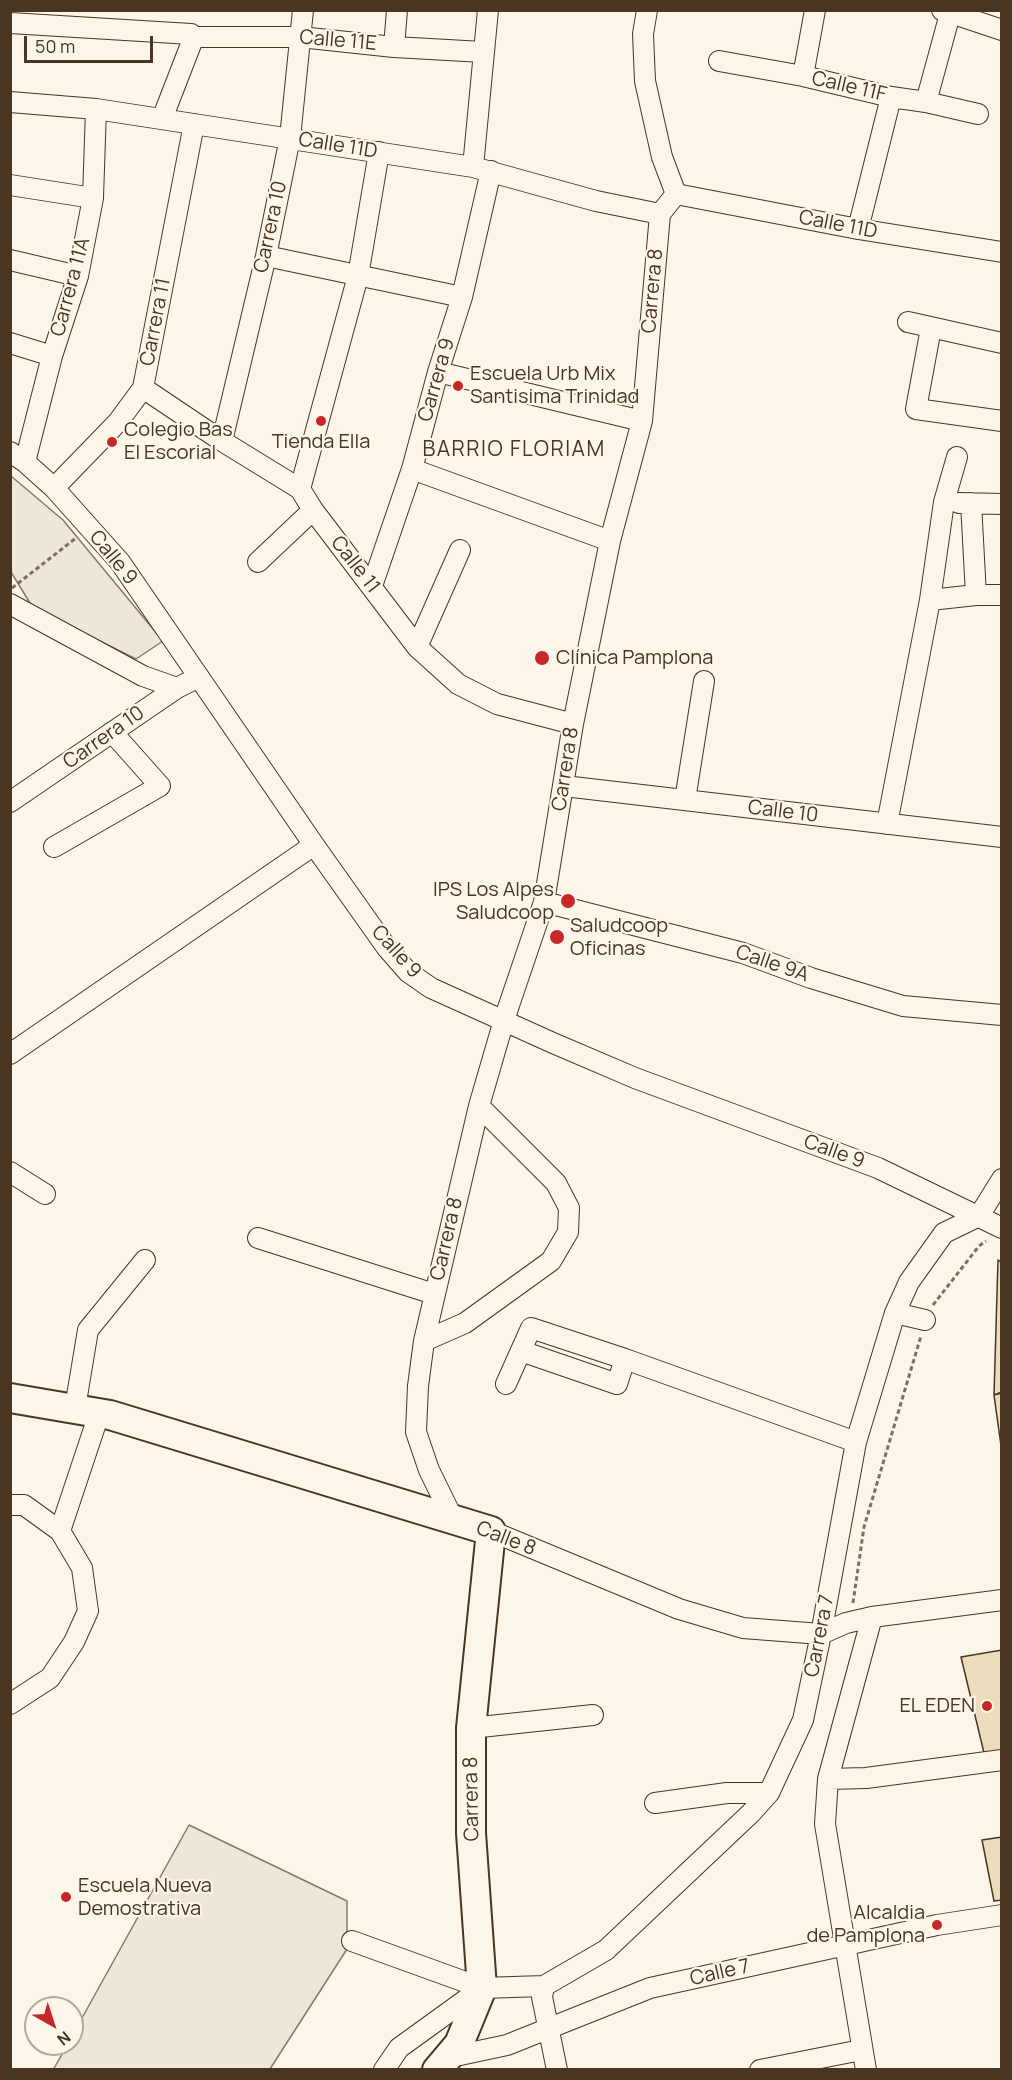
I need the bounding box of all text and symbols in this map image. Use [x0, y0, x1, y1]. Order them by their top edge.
scale bar [27, 24, 156, 62]
street label: Calle 11E [298, 26, 378, 56]
text: 50 m [35, 34, 75, 58]
street label: Calle 11F [809, 67, 889, 107]
street label: Calle 11D [297, 128, 379, 164]
street label: Carrera 10 [250, 179, 292, 275]
street label: Calle 11D [797, 206, 879, 244]
street label: Carrera 11A [46, 235, 96, 339]
street label: Carrera 8 [637, 248, 669, 334]
street label: Carrera 11 [136, 276, 176, 368]
street label: Carrera 9 [414, 336, 460, 424]
place label: Escuela Urb Mix Santisima Trinidad [470, 362, 639, 409]
marker: Escuela Urb Mix Santisima Trinidad [451, 379, 465, 393]
marker: Tienda Ella [314, 414, 328, 428]
place label: Colegio Bas El Escorial [124, 418, 233, 465]
place label: Tienda Ella [272, 430, 370, 454]
marker: Colegio Bas El Escorial [105, 435, 119, 449]
district label: BARRIO FLORIAM [422, 437, 606, 463]
street label: Calle 9 [84, 526, 142, 590]
street label: Calle 11 [325, 532, 385, 598]
place label: Clínica Pamplona [556, 646, 713, 670]
marker: Clínica Pamplona [533, 649, 551, 667]
street label: Carrera 10 [59, 701, 149, 775]
street label: Carrera 8 [548, 725, 584, 813]
street label: Calle 10 [747, 796, 819, 828]
place label: IPS Los Alpes Saludcoop [433, 878, 554, 925]
marker: IPS Los Alpes Saludcoop [559, 892, 577, 910]
place label: Saludcoop Oficinas [570, 914, 668, 961]
street label: Calle 9 [366, 921, 426, 983]
marker: Saludcoop Oficinas [548, 928, 566, 946]
street label: Calle 9A [732, 940, 812, 988]
street label: Calle 9 [800, 1130, 868, 1174]
street label: Carrera 8 [426, 1195, 468, 1283]
street label: Calle 8 [473, 1517, 539, 1561]
street label: Carrera 7 [800, 1593, 840, 1679]
place label: EL EDEN [899, 1694, 975, 1718]
marker: EL EDEN [980, 1699, 994, 1713]
street label: Carrera 8 [459, 1756, 485, 1842]
place label: Escuela Nueva Demostrativa [78, 1874, 212, 1921]
marker: Escuela Nueva Demostrativa [59, 1890, 73, 1904]
place label: Alcaldia de Pamplona [806, 1901, 925, 1948]
marker: Alcaldia de Pamplona [930, 1918, 944, 1932]
street label: Calle 7 [688, 1955, 752, 1991]
north arrow [24, 1996, 84, 2056]
text: N [53, 2026, 75, 2051]

